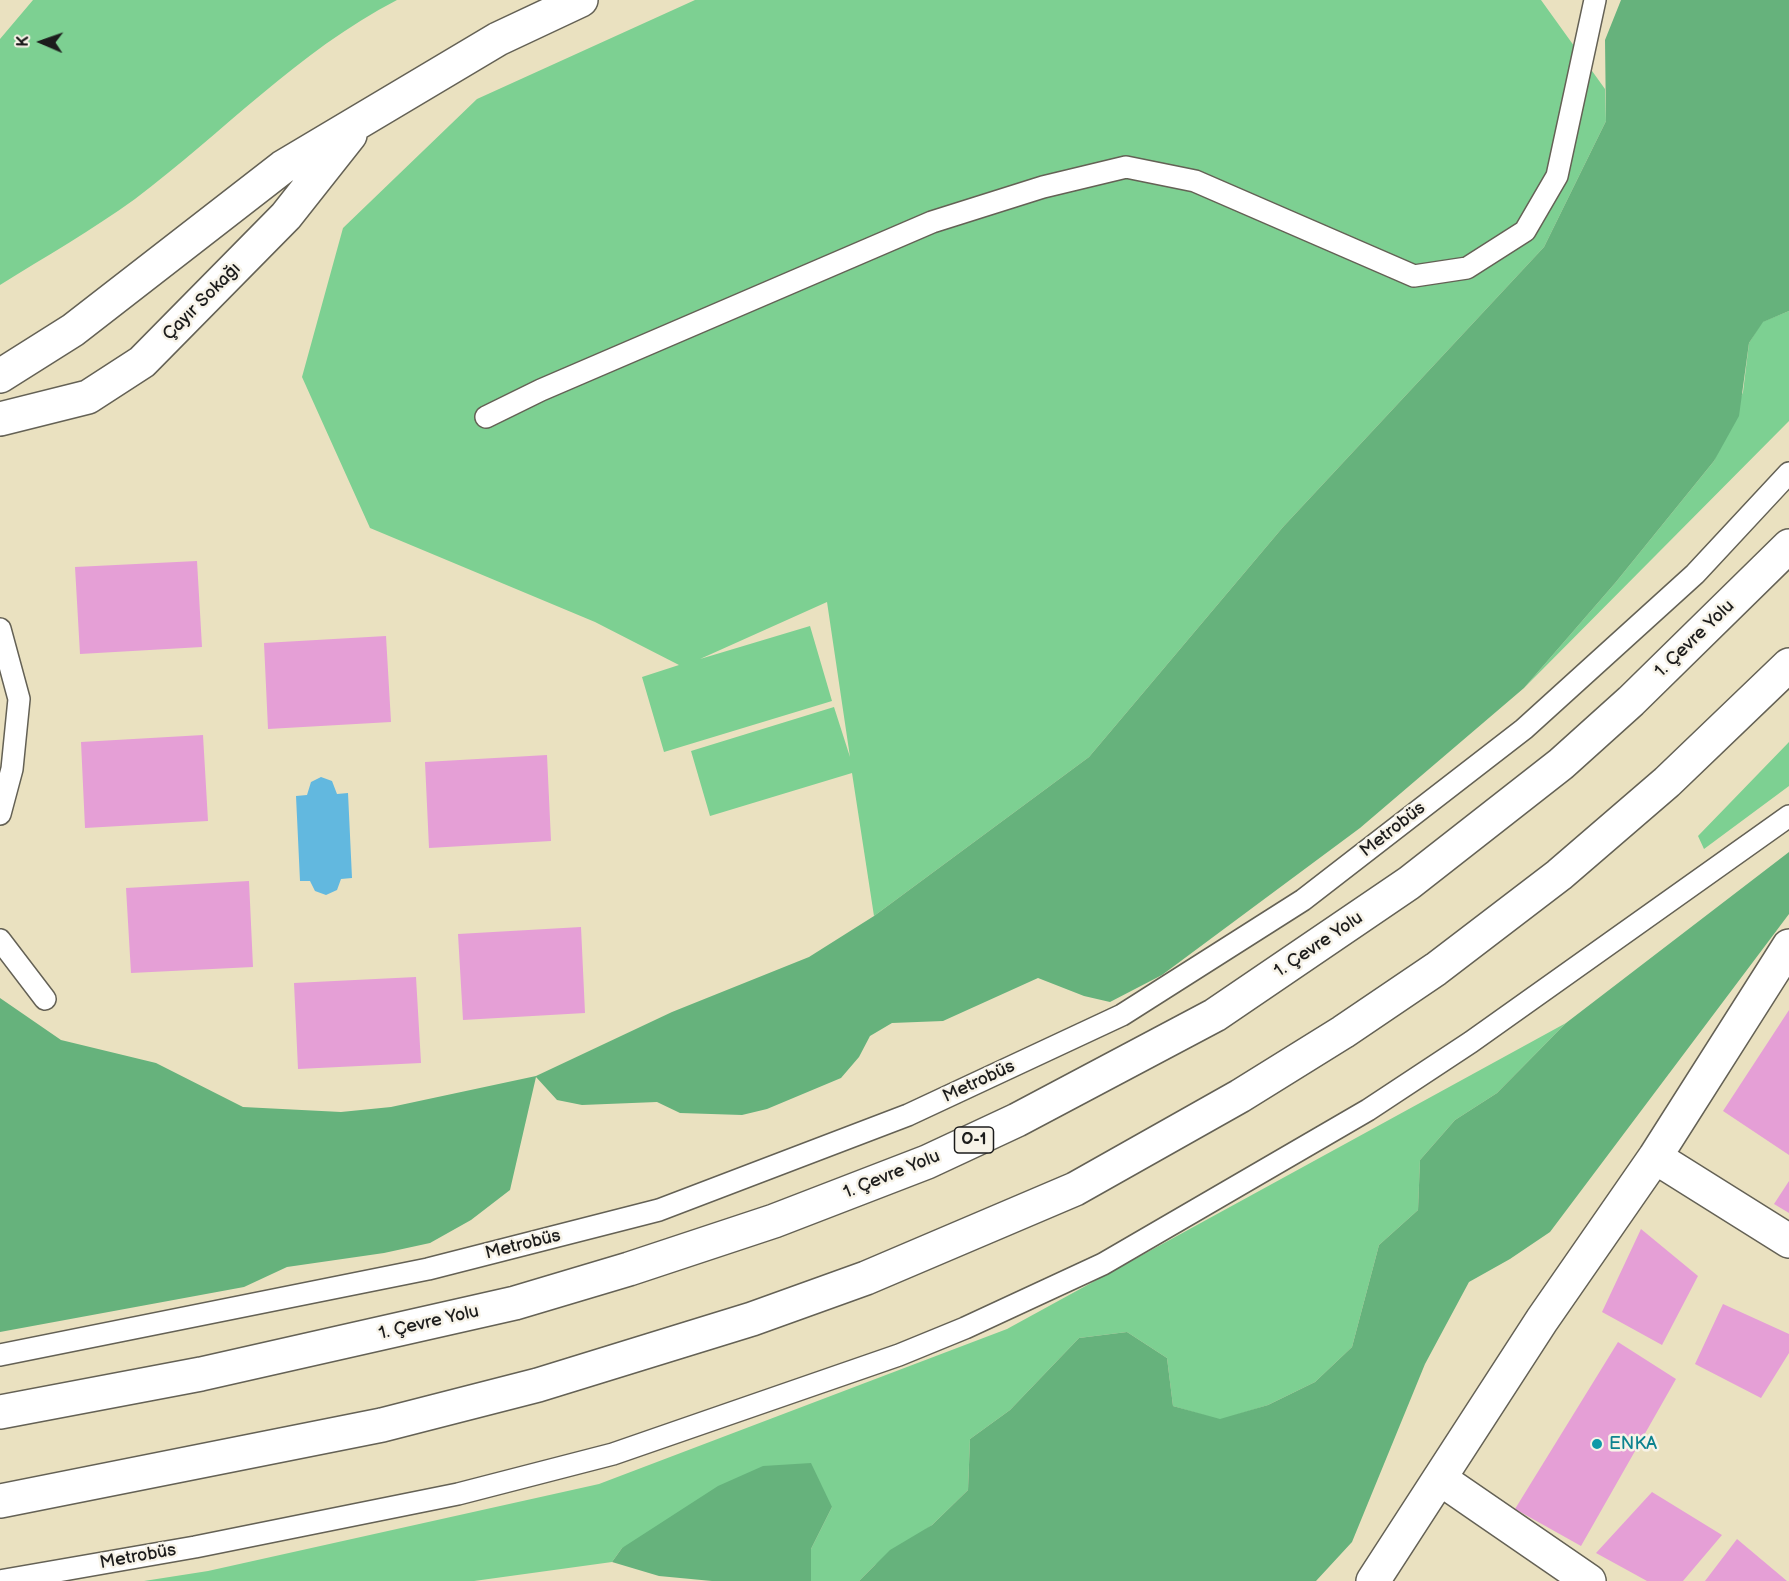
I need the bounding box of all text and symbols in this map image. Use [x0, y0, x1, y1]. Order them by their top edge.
north arrow [12, 12, 72, 72]
text: K [14, 36, 33, 47]
street label: Çayır Sokağı [159, 259, 245, 345]
street label: 1. Çevre Yolu [1651, 596, 1739, 682]
street label: Metrobüs [1356, 798, 1430, 862]
street label: 1. Çevre Yolu [1271, 907, 1367, 983]
street label: Metrobüs [940, 1056, 1018, 1108]
road number: O-1 [954, 1127, 994, 1153]
street label: 1. Çevre Yolu [841, 1146, 943, 1204]
street label: Metrobüs [483, 1225, 563, 1265]
street label: 1. Çevre Yolu [377, 1301, 481, 1345]
place label: ENKA [1609, 1433, 1657, 1455]
marker: ENKA [1590, 1437, 1604, 1451]
street label: Metrobüs [98, 1540, 178, 1574]

